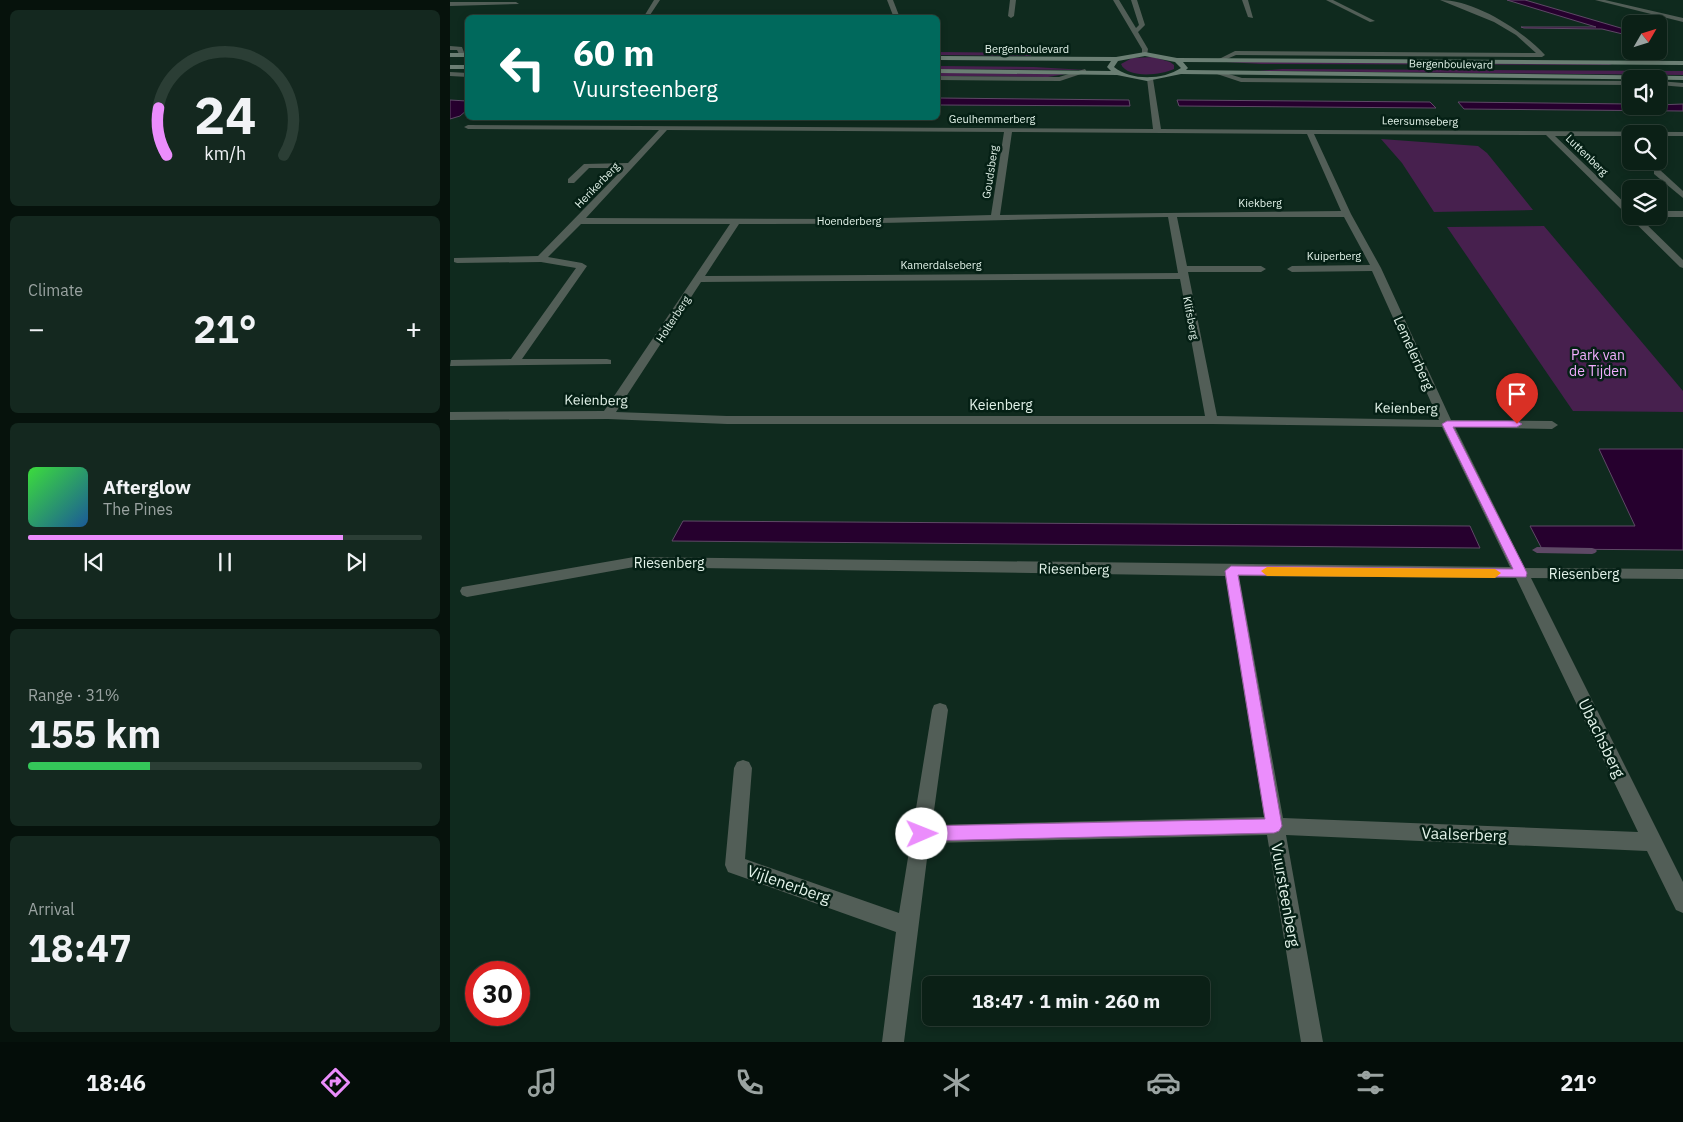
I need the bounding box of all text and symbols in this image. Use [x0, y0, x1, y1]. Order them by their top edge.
north arrow [1622, 15, 1668, 60]
map controls [1622, 15, 1667, 225]
text: 60 m [573, 30, 655, 76]
icon: left [490, 35, 555, 100]
street label: Bergenboulevard [985, 42, 1069, 56]
street label: Bergenboulevard [1409, 56, 1493, 72]
button: sound [1622, 70, 1667, 115]
text: Vuursteenberg [573, 74, 718, 103]
text: 24 [194, 81, 256, 148]
street label: Geulhemmerberg [949, 112, 1035, 126]
street label: Leersumseberg [1382, 113, 1458, 129]
button: search [1622, 125, 1667, 170]
street label: Luttenberg [1563, 131, 1611, 179]
text: km/h [204, 142, 246, 165]
street label: Goudsberg [979, 144, 1001, 200]
street label: Herikerberg [572, 159, 622, 211]
button: layers [1622, 180, 1667, 225]
street label: Kiekberg [1238, 196, 1282, 210]
street label: Hoenderberg [817, 214, 882, 228]
street label: Kuiperberg [1307, 249, 1361, 263]
street label: Kamerdalseberg [901, 258, 982, 272]
text: Climate [28, 280, 83, 300]
street label: Holterberg [653, 293, 693, 345]
street label: Klifsberg [1180, 295, 1202, 341]
text: 21° [193, 304, 257, 353]
text: − [28, 310, 45, 347]
text: + [405, 310, 422, 347]
street label: Lemelerberg [1390, 313, 1439, 393]
park label: Park van de Tijden [1569, 346, 1627, 380]
pin [1496, 373, 1538, 424]
icon: arrive [1503, 380, 1531, 408]
street label: Keienberg [564, 390, 628, 410]
street label: Keienberg [969, 396, 1033, 414]
street label: Keienberg [1374, 398, 1438, 418]
text: Afterglow [103, 475, 191, 499]
text: The Pines [103, 499, 173, 519]
icon: previous [80, 548, 108, 576]
icon: pause [211, 548, 239, 576]
icon: next [342, 548, 370, 576]
street label: Riesenberg [634, 554, 705, 572]
street label: Riesenberg [1039, 559, 1110, 579]
street label: Riesenberg [1549, 565, 1620, 583]
text: Range · 31% [28, 685, 120, 705]
street label: Ubachsberg [1574, 695, 1630, 781]
text: 155 km [28, 709, 161, 758]
position arrow [895, 807, 947, 859]
street label: Vaalserberg [1421, 823, 1507, 845]
street label: Vuursteenberg [1267, 841, 1305, 949]
street label: Vijlenerberg [745, 860, 834, 908]
text: Arrival [28, 899, 75, 919]
text: 18:47 [28, 923, 132, 972]
speed limit sign: 30 [465, 961, 530, 1026]
text: 18:47 · 1 min · 260 m [972, 989, 1160, 1013]
icon: directions [318, 1065, 353, 1100]
icon: music [525, 1065, 560, 1100]
icon: phone [732, 1065, 767, 1100]
icon: climate [939, 1065, 974, 1100]
icon: car [1146, 1065, 1181, 1100]
icon: filters [1353, 1065, 1388, 1100]
text: 18:46 [86, 1068, 146, 1097]
text: 21° [1560, 1068, 1597, 1097]

